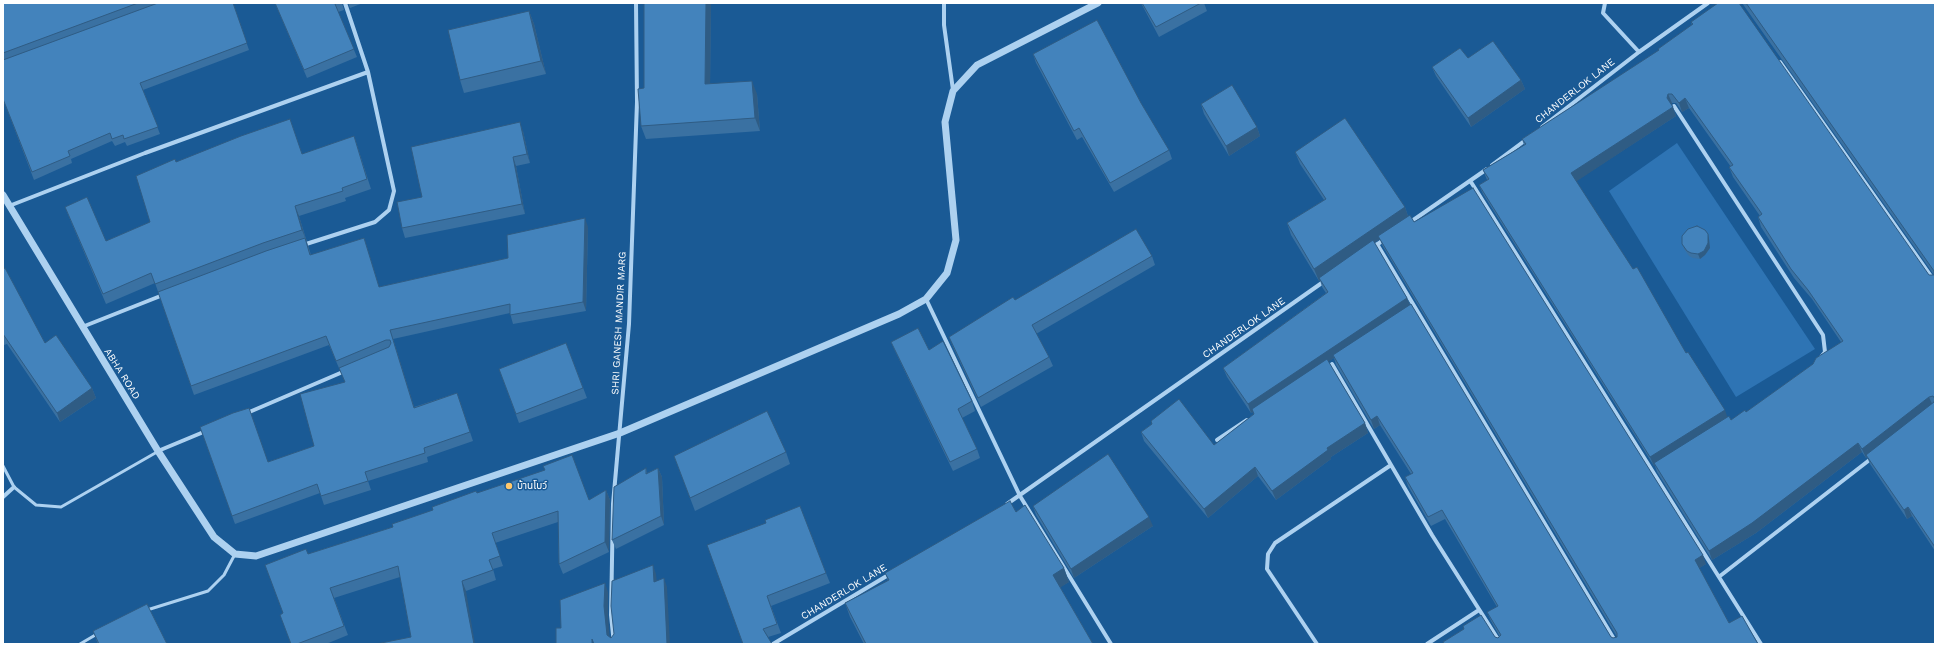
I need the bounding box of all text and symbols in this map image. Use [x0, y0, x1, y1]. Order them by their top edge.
street label: CHANDERLOK LANE [1533, 56, 1617, 126]
street label: SHRI GANESH MANDIR MARG [609, 251, 629, 395]
street label: CHANDERLOK LANE [1200, 295, 1288, 361]
street label: ABHA ROAD [102, 346, 142, 402]
place label: บ้านโบว์ [517, 480, 547, 492]
marker: บ้านโบว์ [504, 481, 514, 491]
street label: CHANDERLOK LANE [799, 562, 889, 622]

